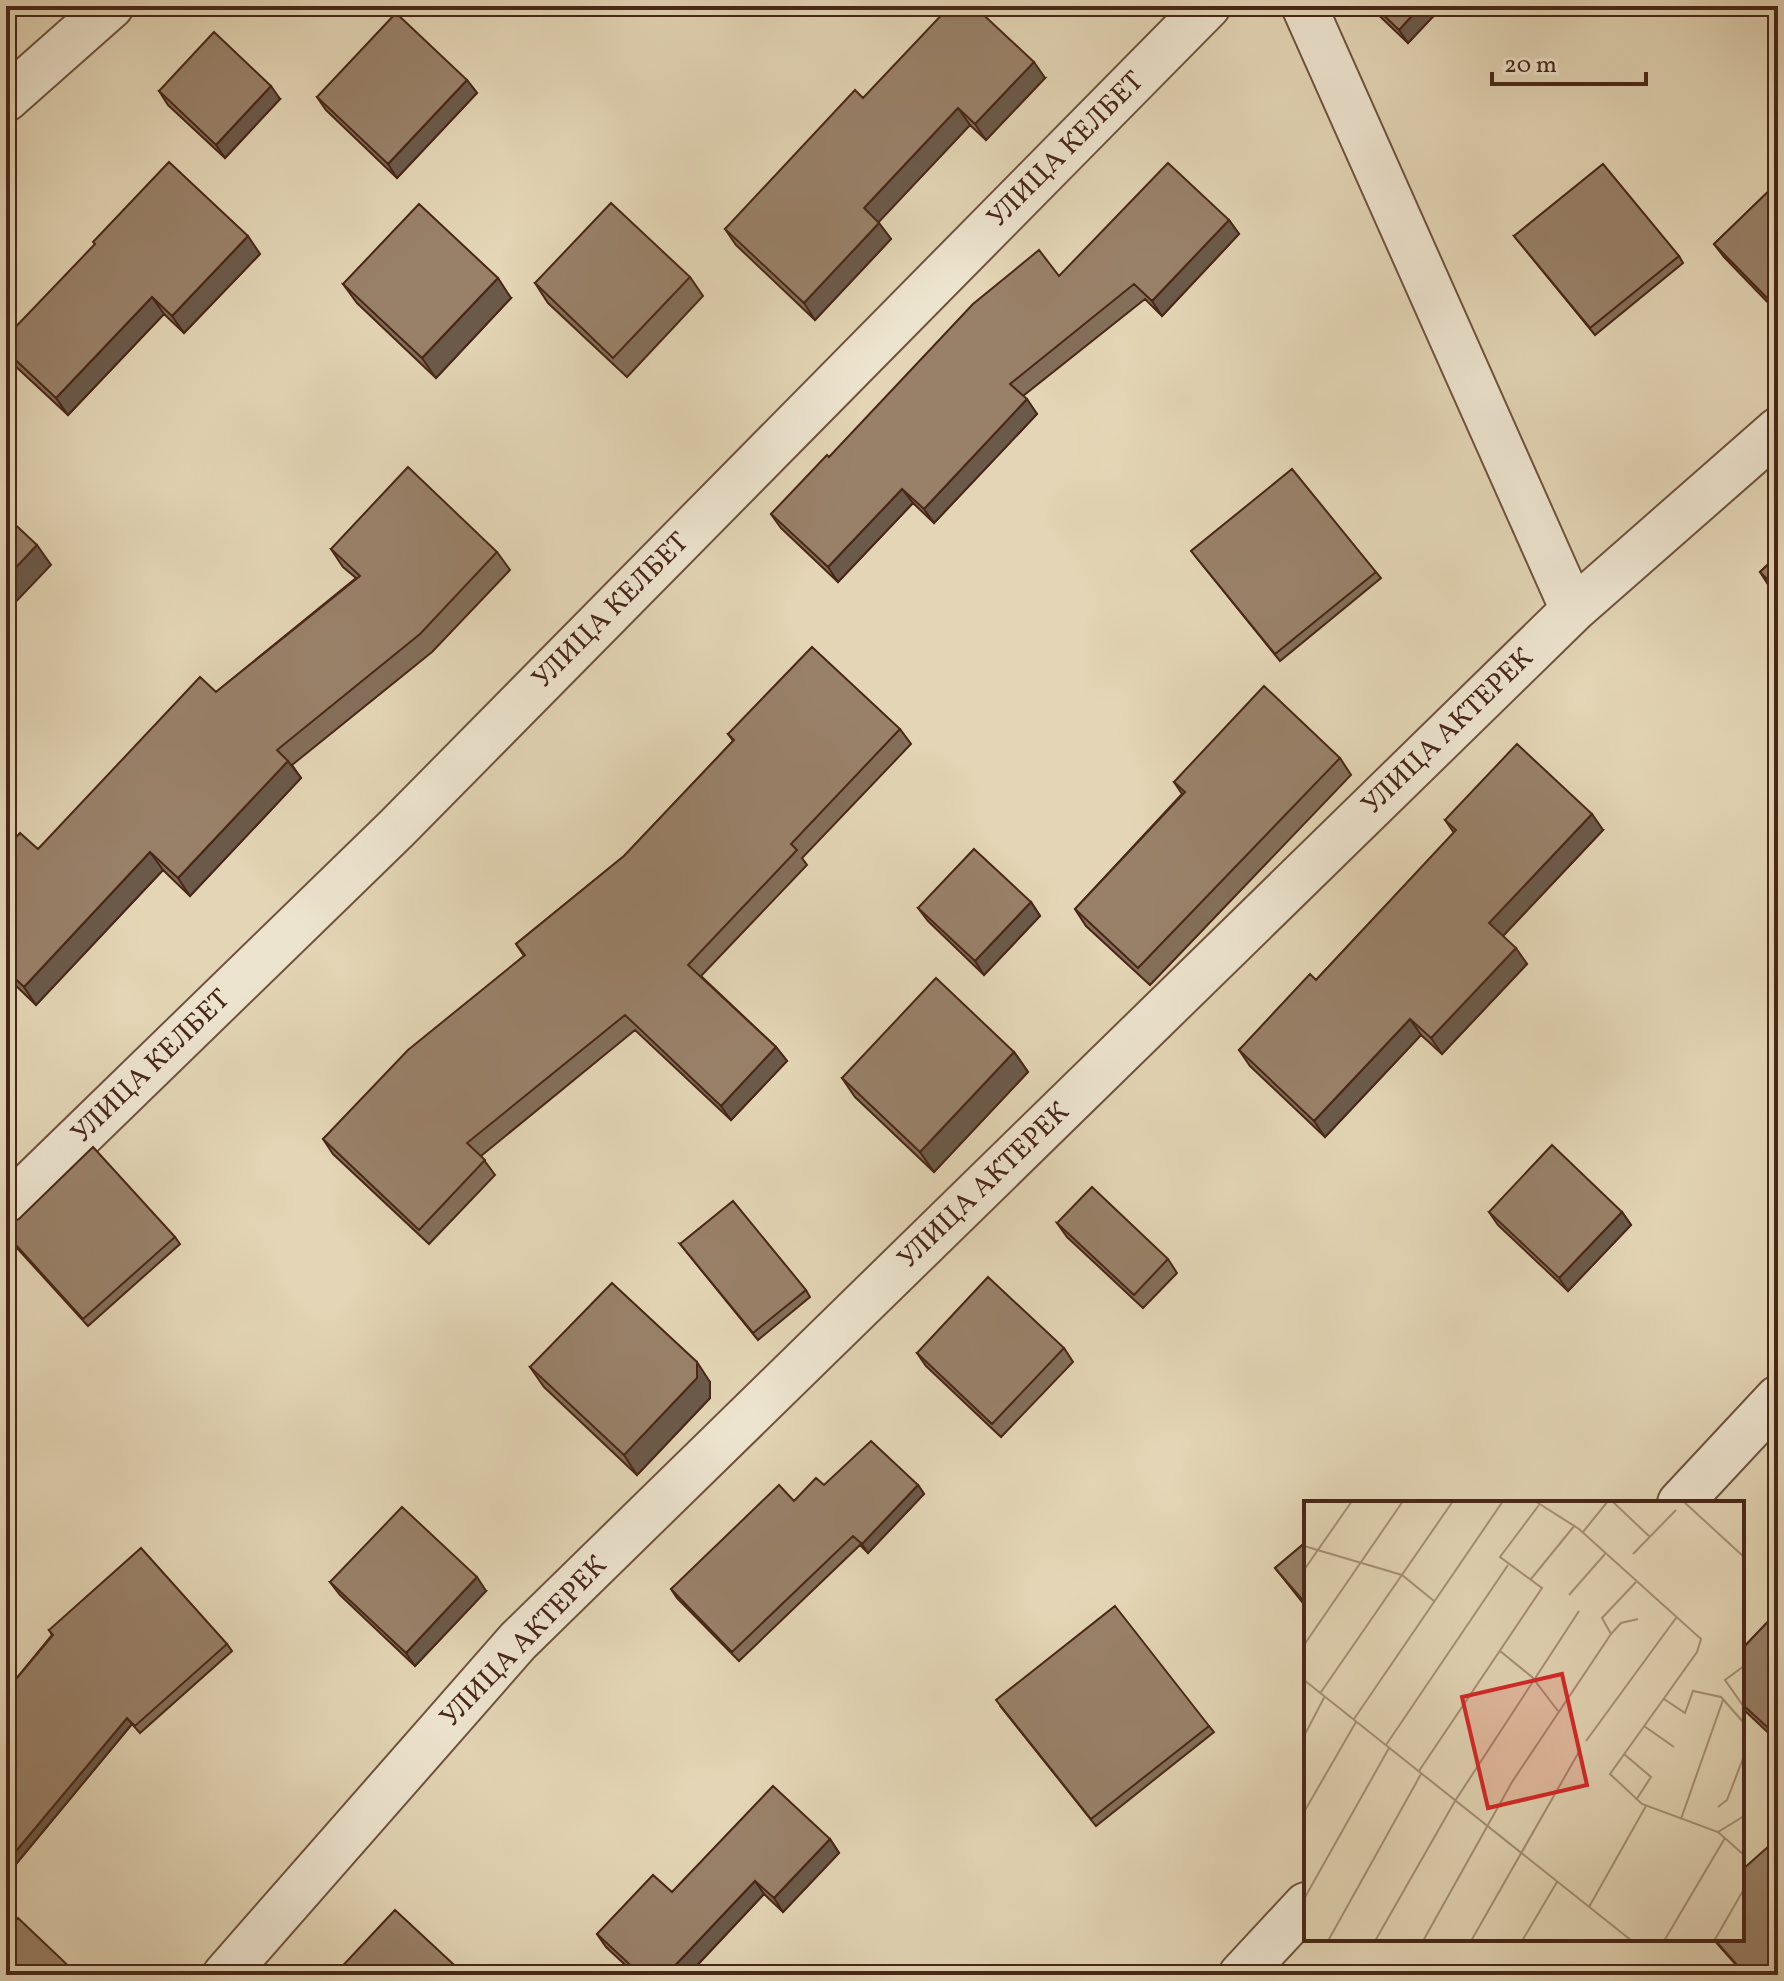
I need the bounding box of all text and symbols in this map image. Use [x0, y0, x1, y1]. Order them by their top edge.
scale bar [1492, 36, 1646, 86]
text: 20 m [1504, 49, 1557, 83]
street label: УЛИЦА КЕЛБЕТ [979, 63, 1153, 237]
street label: УЛИЦА КЕЛБЕТ [524, 524, 698, 698]
street label: УЛИЦА АКТЕРЕК [1353, 640, 1543, 824]
street label: УЛИЦА КЕЛБЕТ [63, 981, 239, 1153]
street label: УЛИЦА АКТЕРЕК [889, 1094, 1079, 1278]
inset map [1304, 1501, 1744, 1941]
street label: УЛИЦА АКТЕРЕК [432, 1547, 616, 1737]

